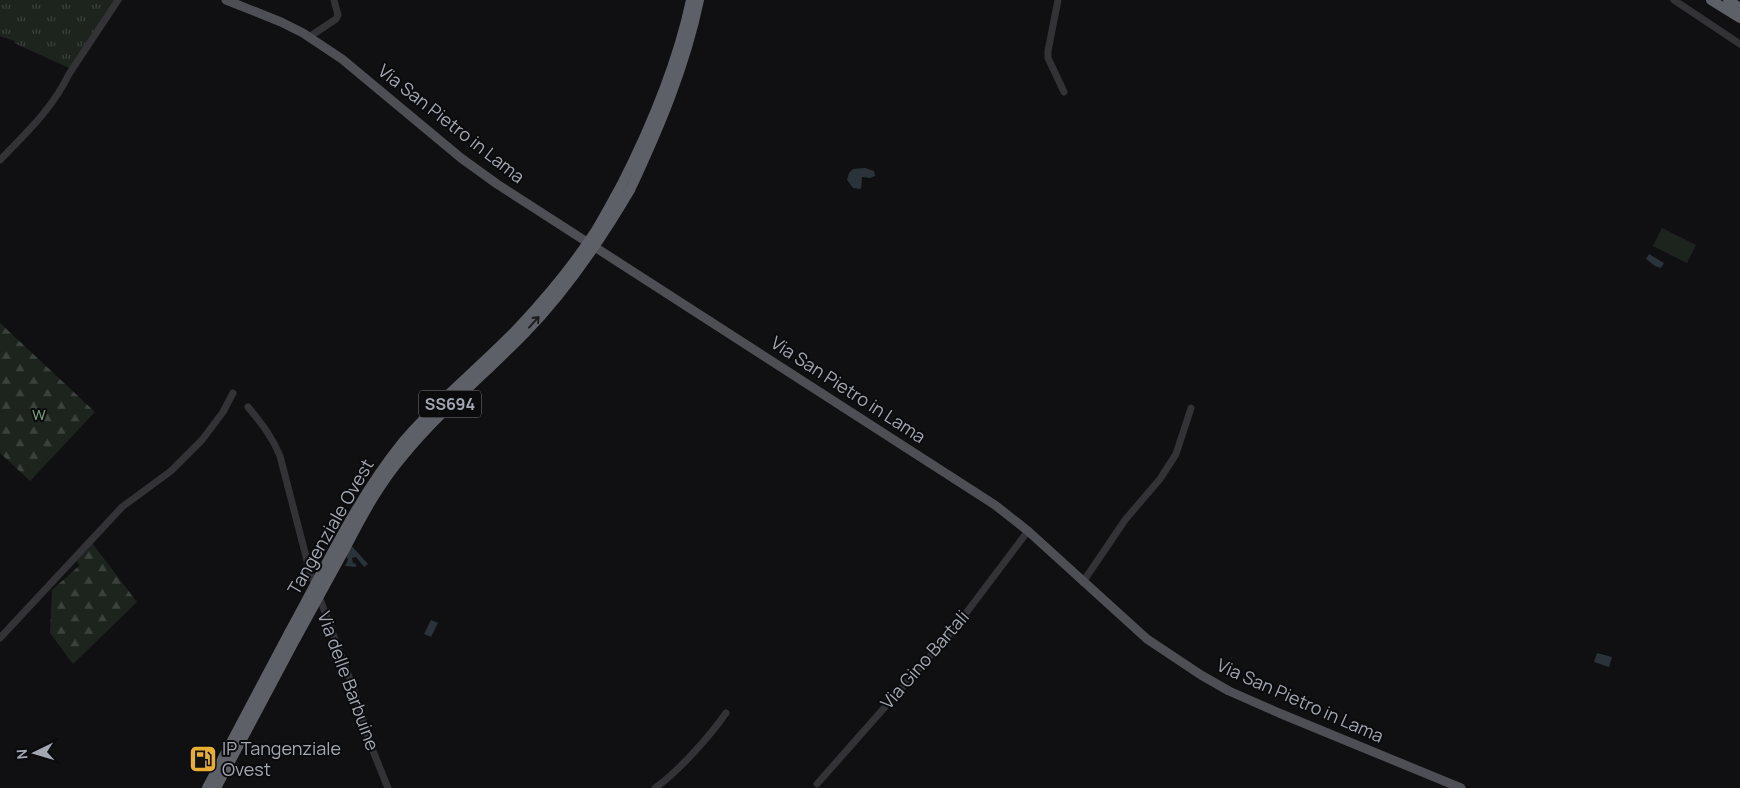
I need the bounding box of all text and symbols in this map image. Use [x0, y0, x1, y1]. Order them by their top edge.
street label: Via San Pietro in Lama [373, 58, 530, 188]
one-way arrow [529, 316, 540, 329]
street label: Via San Pietro in Lama [767, 330, 931, 448]
road number: SS694 [419, 390, 481, 418]
park label: w [32, 401, 46, 425]
street label: Tangenziale Ovest [282, 454, 379, 599]
street label: Via Gino Bartali [875, 605, 974, 714]
street label: Via delle Barbuine [313, 608, 385, 753]
street label: Via San Pietro in Lama [1213, 653, 1388, 748]
north arrow [10, 728, 60, 778]
place label: IP Tangenziale Ovest [222, 736, 341, 781]
fuel station icon: IP Tangenziale Ovest [188, 744, 218, 774]
text: N [12, 748, 31, 760]

